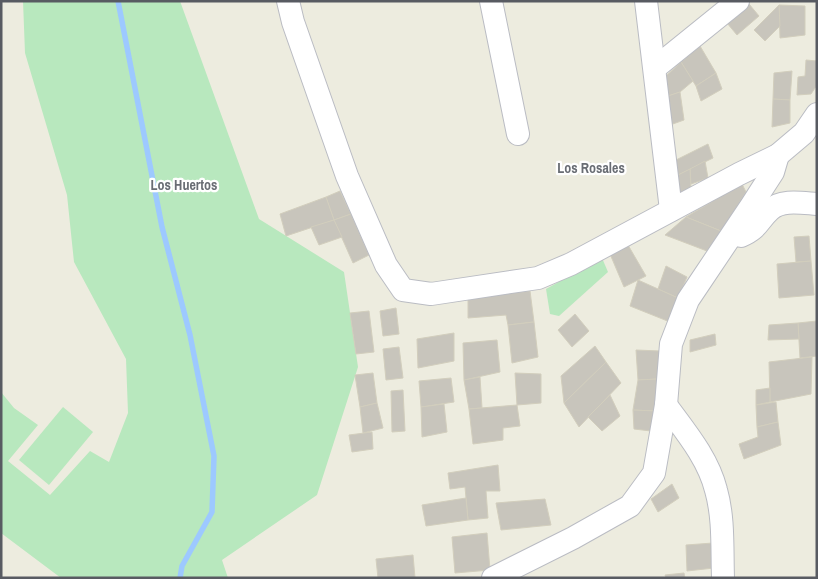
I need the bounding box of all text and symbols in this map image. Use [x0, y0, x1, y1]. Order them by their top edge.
district label: Los Rosales [557, 159, 625, 177]
district label: Los Huertos [151, 176, 217, 194]

